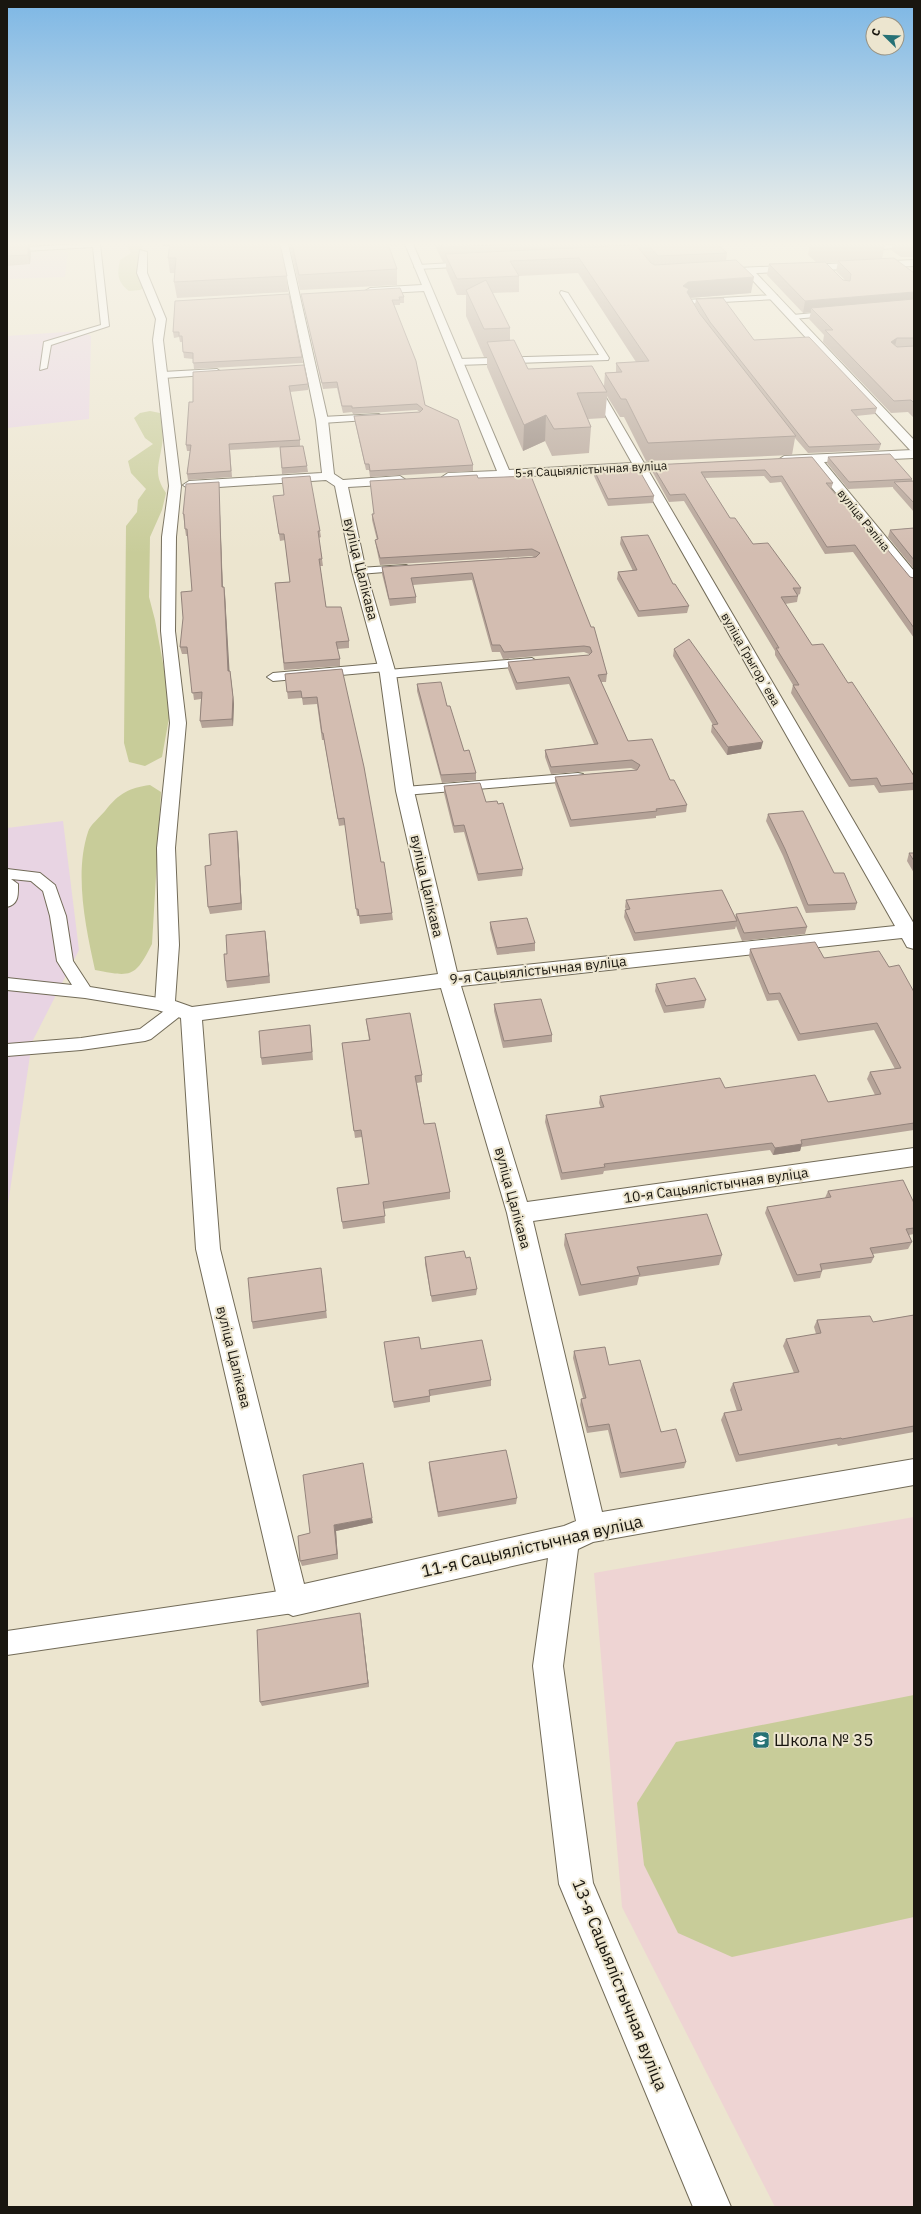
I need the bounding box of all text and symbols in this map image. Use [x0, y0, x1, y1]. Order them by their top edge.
north arrow [865, 16, 905, 56]
text: С [868, 26, 884, 38]
street label: 5-я Сацыялістычная вуліца [514, 457, 668, 480]
street label: вуліца Рэпіна [834, 486, 894, 554]
street label: вуліца Цалікава [340, 516, 382, 622]
street label: вуліца Грыгорʼева [718, 610, 784, 709]
street label: вуліца Цалікава [406, 833, 448, 939]
street label: 9-я Сацыялістычная вуліца [449, 952, 628, 988]
street label: вуліца Цалікава [491, 1145, 535, 1251]
street label: 10-я Сацыялістычная вуліца [622, 1163, 810, 1207]
street label: вуліца Цалікава [213, 1304, 255, 1410]
street label: 11-я Сацыялістычная вуліца [419, 1510, 645, 1582]
place label: Школа № 35 [774, 1729, 873, 1751]
school or university icon: Школа № 35 [751, 1730, 771, 1750]
street label: 13-я Сацыялістычная вуліца [567, 1876, 673, 2094]

